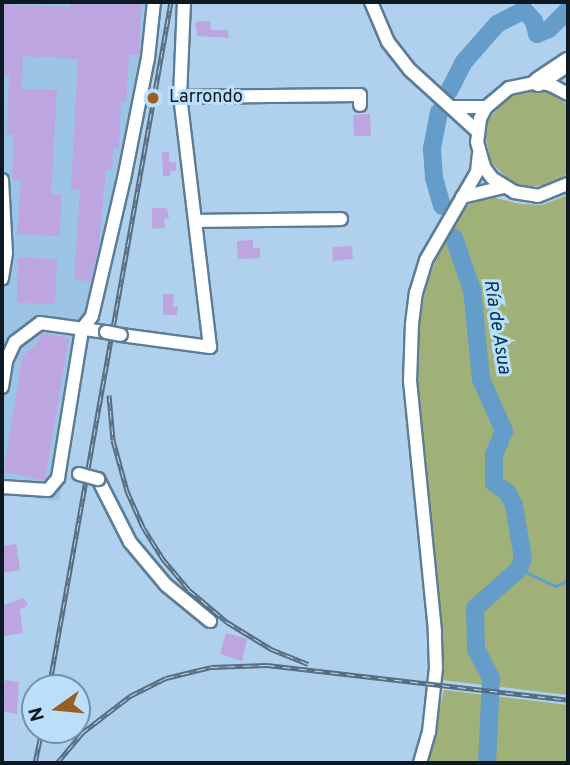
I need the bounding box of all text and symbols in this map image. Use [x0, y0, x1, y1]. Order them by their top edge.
place label: Larrondo [169, 87, 243, 109]
marker: Larrondo [143, 88, 163, 108]
water label: Ría de Asua [477, 278, 515, 376]
north arrow [21, 674, 91, 744]
text: N [24, 704, 51, 724]

